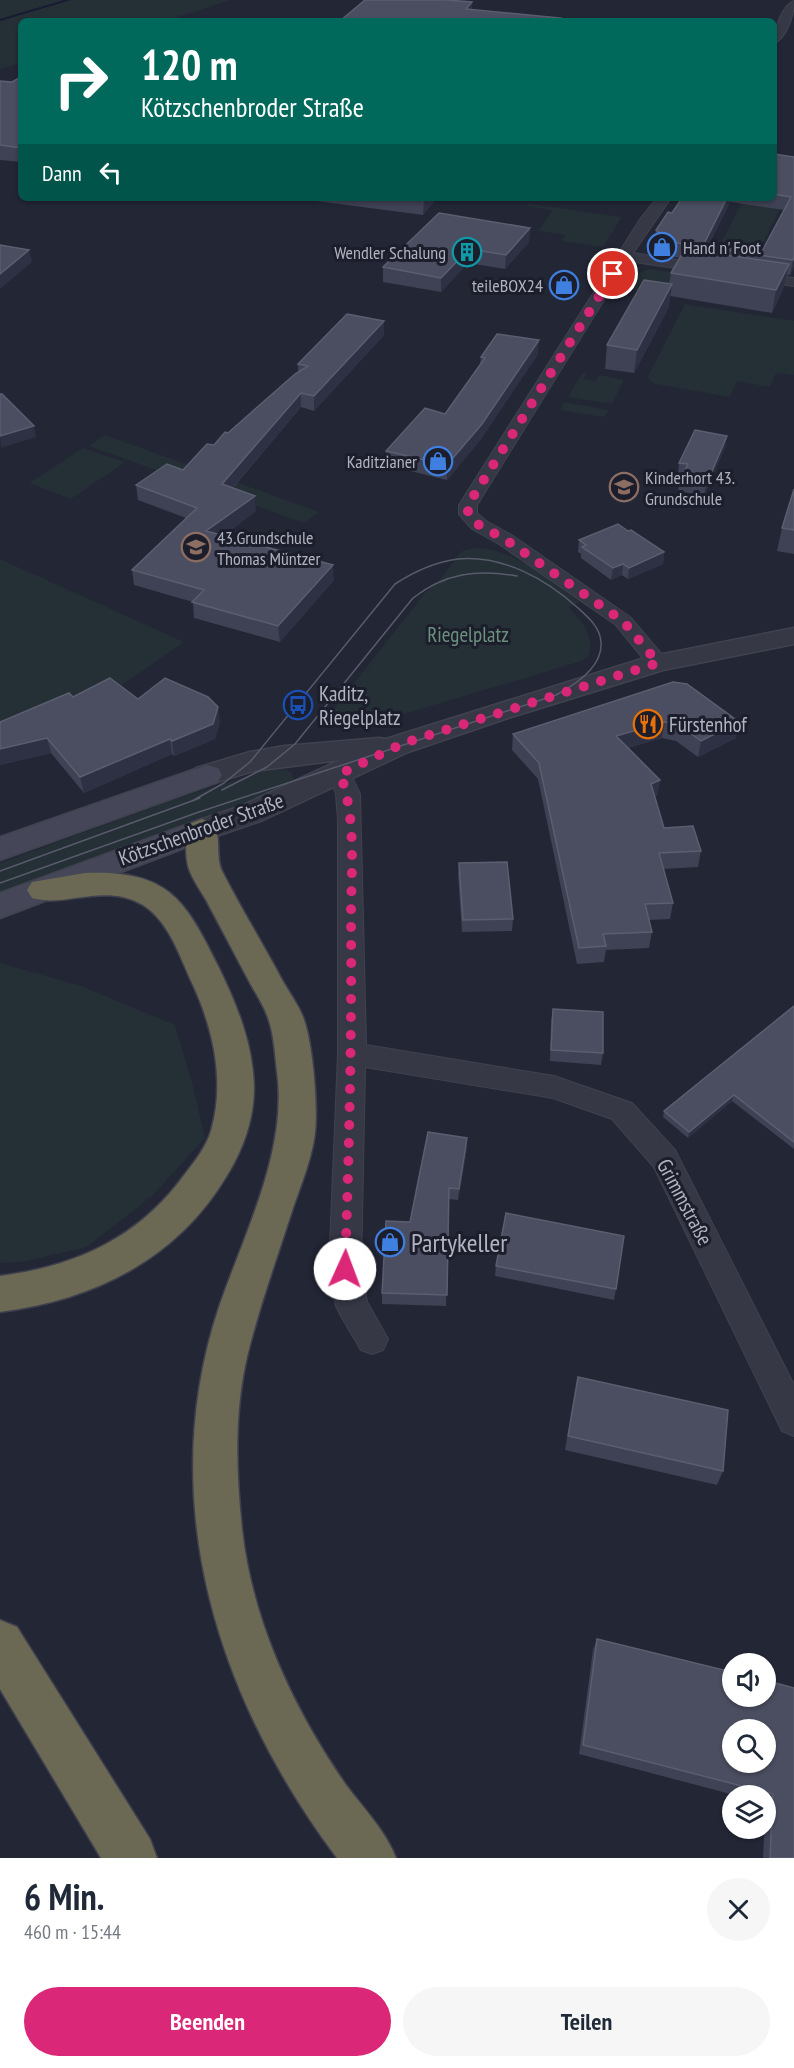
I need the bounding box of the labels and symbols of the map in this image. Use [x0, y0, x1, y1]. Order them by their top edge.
shop icon: Hand n' Foot [646, 231, 678, 263]
building icon: Wendler Schalung [451, 236, 483, 268]
place label: Hand n' Foot [683, 236, 761, 259]
place label: Wendler Schalung [334, 241, 446, 264]
pin [587, 248, 638, 299]
shop icon: teileBOX24 [548, 269, 580, 301]
place label: teileBOX24 [472, 274, 543, 297]
shop icon: Kaditzianer [422, 445, 454, 477]
place label: Kaditzianer [347, 450, 417, 473]
place label: Kinderhort 43. Grundschule [645, 466, 735, 510]
school or university icon: Kinderhort 43. Grundschule [608, 471, 640, 503]
place label: 43.Grundschule Thomas Müntzer [217, 526, 320, 570]
school or university icon: 43.Grundschule Thomas Müntzer [180, 531, 212, 563]
park label: Riegelplatz [427, 621, 509, 648]
place label: Kaditz, Riegelplatz [319, 680, 401, 731]
bus stop icon: Kaditz, Riegelplatz [282, 689, 314, 721]
restaurant icon: Fürstenhof [632, 708, 664, 740]
place label: Fürstenhof [669, 711, 747, 738]
street label: Kötzschenbroder Straße [115, 787, 287, 871]
street label: Grimmstraße [651, 1154, 719, 1250]
shop icon: Partykeller [374, 1226, 406, 1258]
place label: Partykeller [411, 1226, 508, 1259]
position arrow [313, 1237, 377, 1301]

